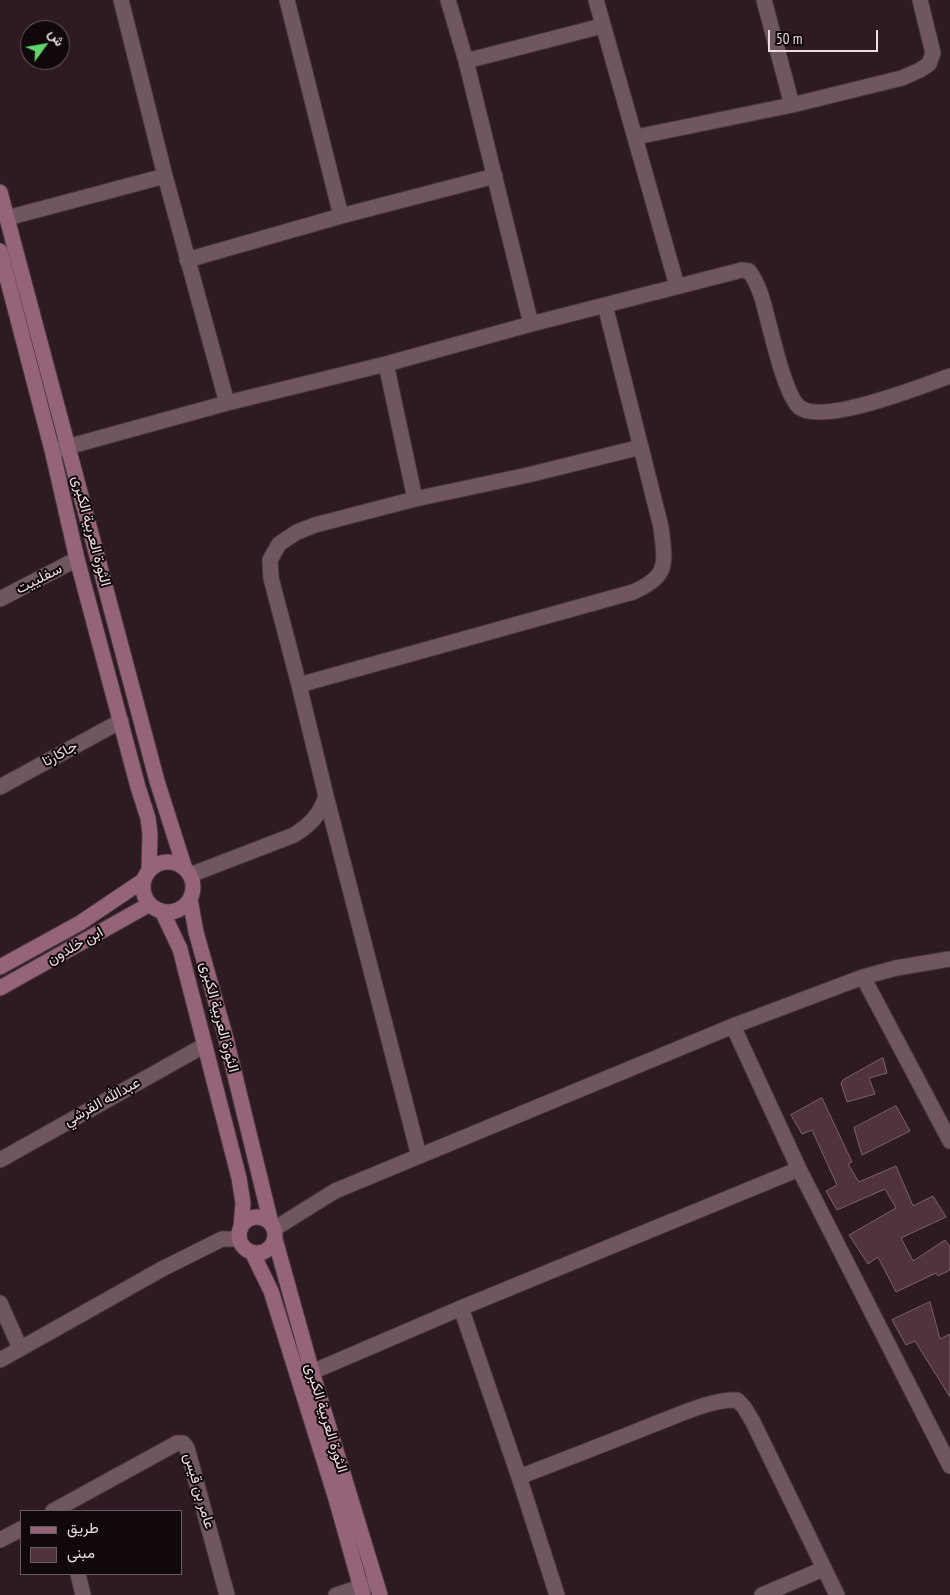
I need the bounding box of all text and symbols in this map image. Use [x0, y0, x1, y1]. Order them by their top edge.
north arrow [20, 20, 70, 70]
scale bar [770, 20, 880, 52]
text: ش [45, 26, 69, 49]
text: 50 m [776, 29, 802, 48]
street label: الثورة العربية الكبرى [68, 474, 114, 588]
street label: سفلييت [13, 560, 65, 598]
street label: جاكارتا [39, 737, 81, 771]
street label: ابن خلدون [44, 923, 106, 969]
street label: الثورة العربية الكبرى [196, 960, 242, 1074]
street label: عبدالله القرشي [61, 1074, 143, 1130]
street label: الثورة العربية الكبرى [301, 1361, 351, 1475]
street label: عامر بن قيس [180, 1451, 218, 1531]
legend [20, 1510, 182, 1575]
text: طريق [67, 1518, 99, 1537]
text: مبنى [67, 1543, 95, 1562]

